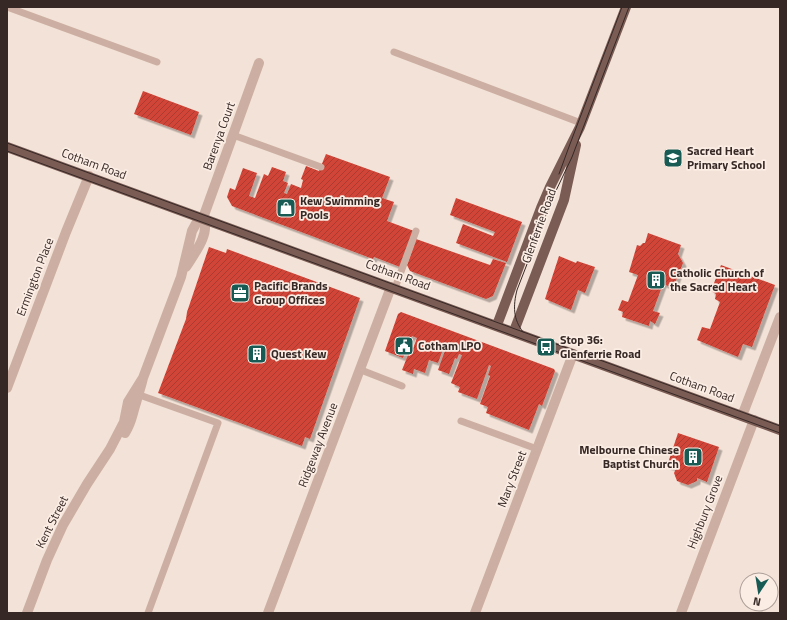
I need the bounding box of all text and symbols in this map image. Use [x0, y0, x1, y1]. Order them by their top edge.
street label: Barenya Court [197, 98, 240, 173]
place label: Sacred Heart Primary School [687, 141, 765, 174]
street label: Cotham Road [59, 143, 129, 184]
school or university icon: Sacred Heart Primary School [662, 147, 684, 169]
street label: Glenferrie Road [516, 186, 561, 266]
place label: Kew Swimming Pools [300, 191, 381, 224]
shop icon: Kew Swimming Pools [275, 197, 297, 219]
street label: Ermington Place [11, 235, 58, 319]
street label: Cotham Road [363, 254, 433, 295]
place label: Catholic Church of the Sacred Heart [670, 263, 765, 296]
building icon: Catholic Church of the Sacred Heart [645, 269, 667, 291]
place label: Pacific Brands Group Offices [254, 276, 328, 309]
office icon: Pacific Brands Group Offices [229, 282, 251, 304]
place label: Stop 36: Glenferrie Road [560, 330, 641, 363]
public building icon: Cotham LPO [393, 335, 415, 357]
place label: Cotham LPO [418, 336, 481, 355]
bus stop icon: Stop 36: Glenferrie Road [535, 336, 557, 358]
building icon: Quest Kew [246, 343, 268, 365]
place label: Quest Kew [271, 344, 327, 363]
street label: Cotham Road [667, 366, 737, 407]
street label: Ridgeway Avenue [293, 400, 342, 490]
place label: Melbourne Chinese Baptist Church [579, 440, 679, 473]
building icon: Melbourne Chinese Baptist Church [682, 446, 704, 468]
street label: Mary Street [492, 447, 531, 510]
street label: Highbury Grove [682, 472, 727, 552]
street label: Kent Street [30, 491, 73, 551]
north arrow [739, 572, 779, 612]
text: N [752, 593, 762, 610]

